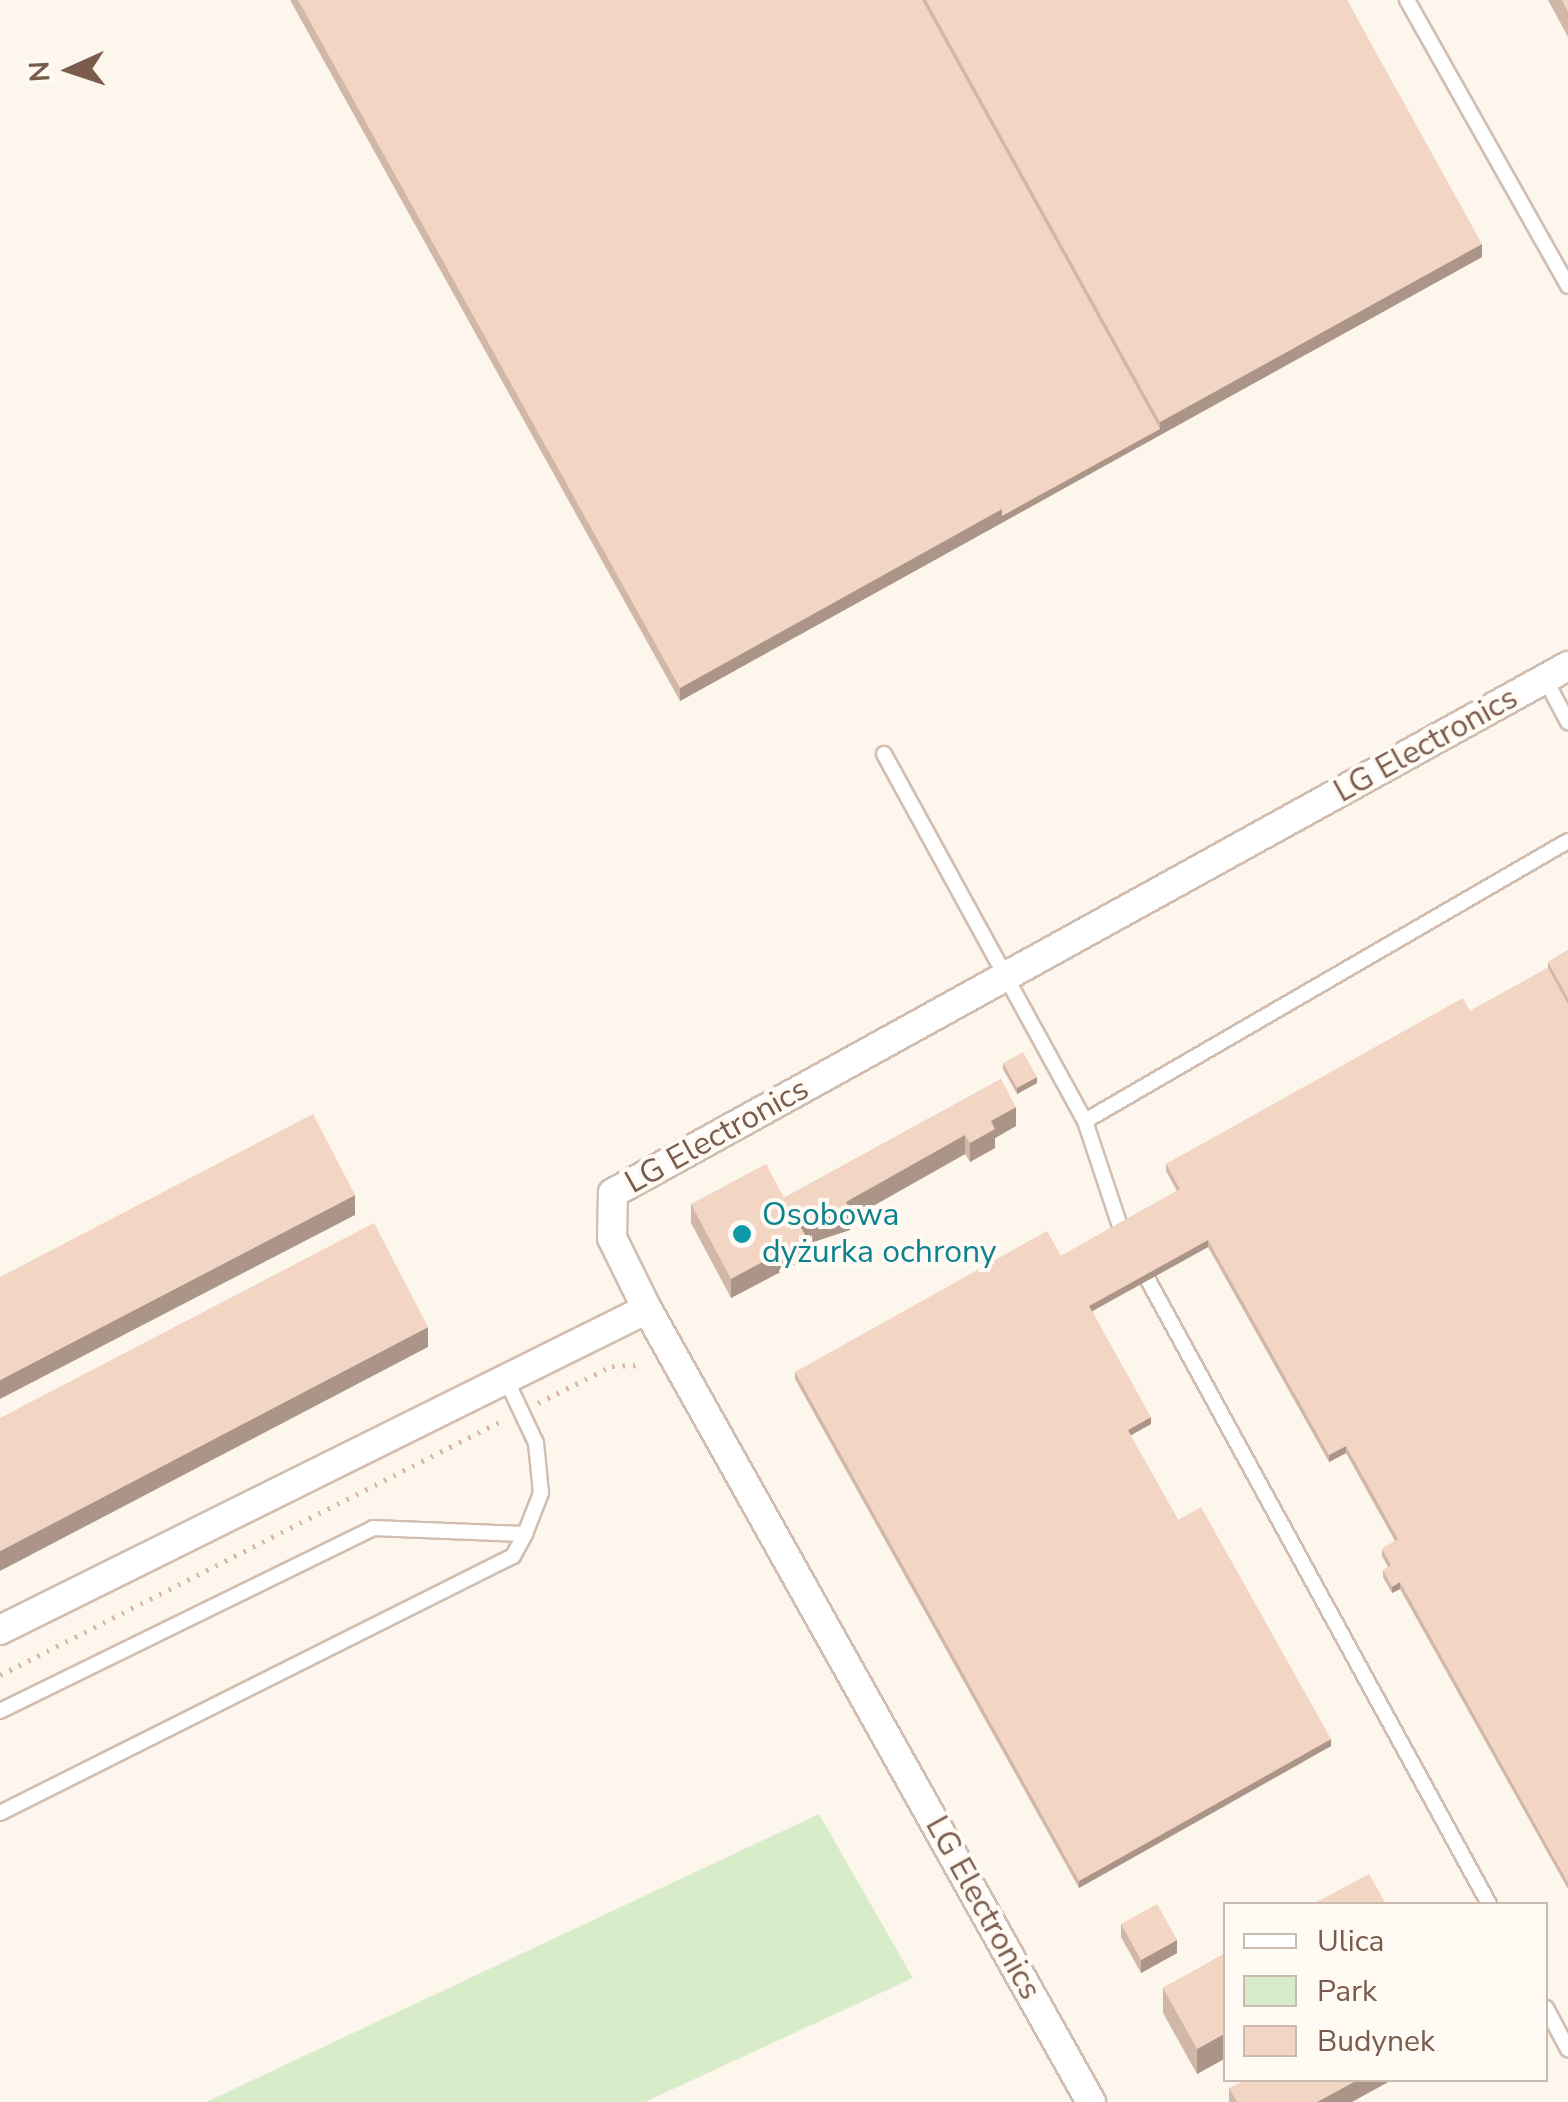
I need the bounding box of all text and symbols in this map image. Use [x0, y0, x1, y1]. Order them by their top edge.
north arrow [20, 20, 120, 120]
text: N [21, 60, 60, 83]
street label: LG Electronics [1328, 679, 1524, 811]
street label: LG Electronics [619, 1070, 815, 1202]
place label: Osobowa dyżurka ochrony [762, 1197, 996, 1272]
marker: Osobowa dyżurka ochrony [731, 1223, 753, 1245]
street label: LG Electronics [917, 1810, 1049, 2006]
legend [1223, 1902, 1548, 2082]
text: Ulica [1317, 1921, 1384, 1962]
text: Park [1317, 1971, 1377, 2012]
text: Budynek [1317, 2021, 1435, 2062]

